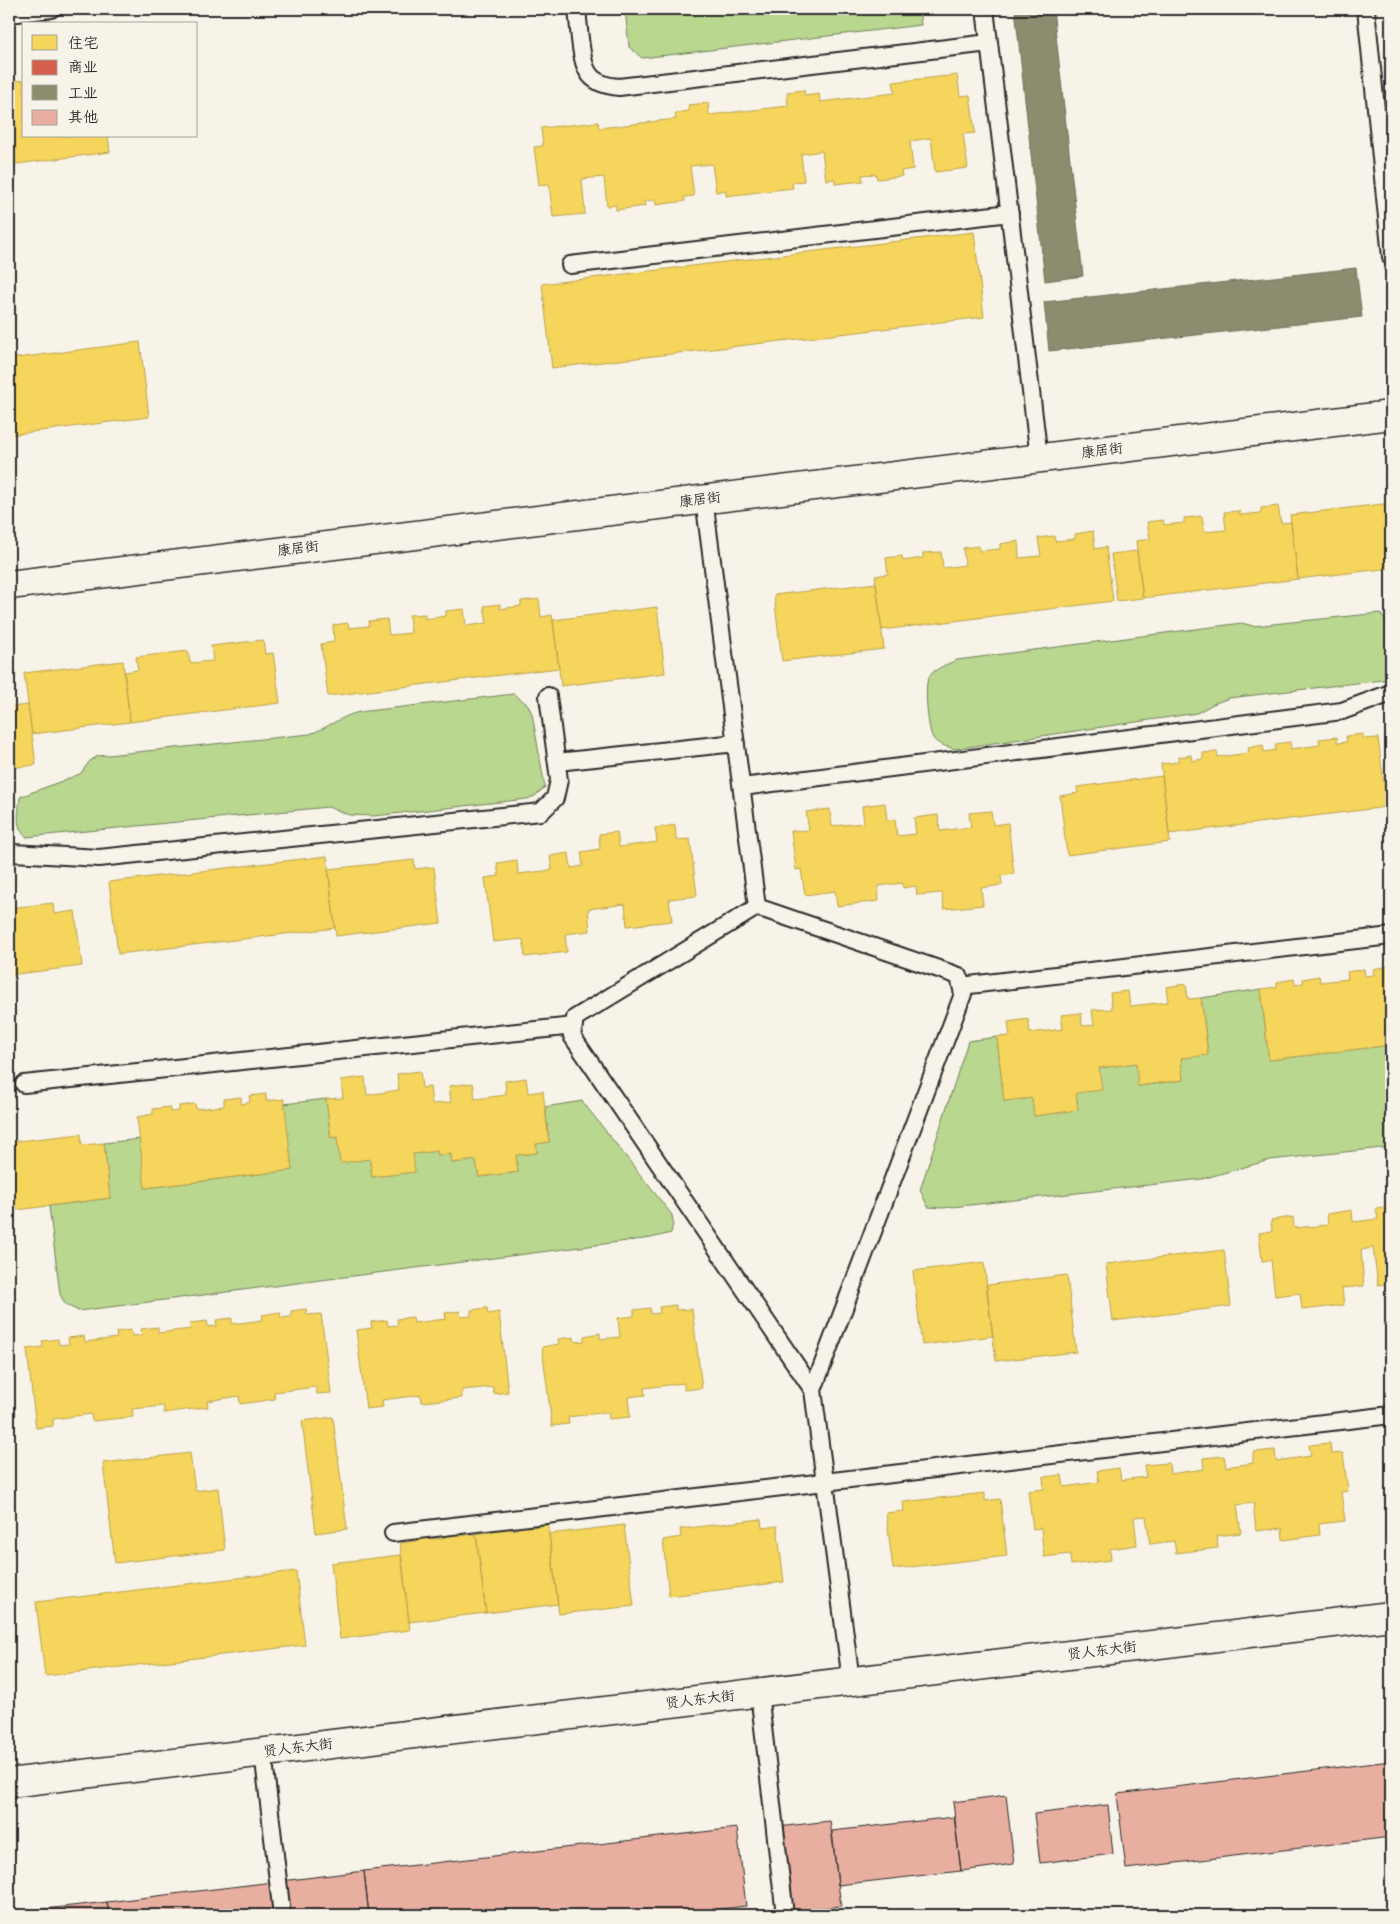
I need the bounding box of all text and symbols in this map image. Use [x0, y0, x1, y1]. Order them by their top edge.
legend [22, 22, 198, 138]
text: 住宅 [68, 32, 98, 56]
text: 商业 [68, 56, 98, 80]
text: 工业 [68, 82, 98, 106]
text: 其他 [68, 106, 98, 130]
street label: 康居街 [1080, 438, 1124, 464]
street label: 康居街 [678, 487, 722, 513]
street label: 康居街 [276, 536, 320, 562]
street label: 贤人东大街 [1066, 1636, 1138, 1666]
street label: 贤人东大街 [664, 1685, 736, 1715]
street label: 贤人东大街 [262, 1733, 334, 1763]

